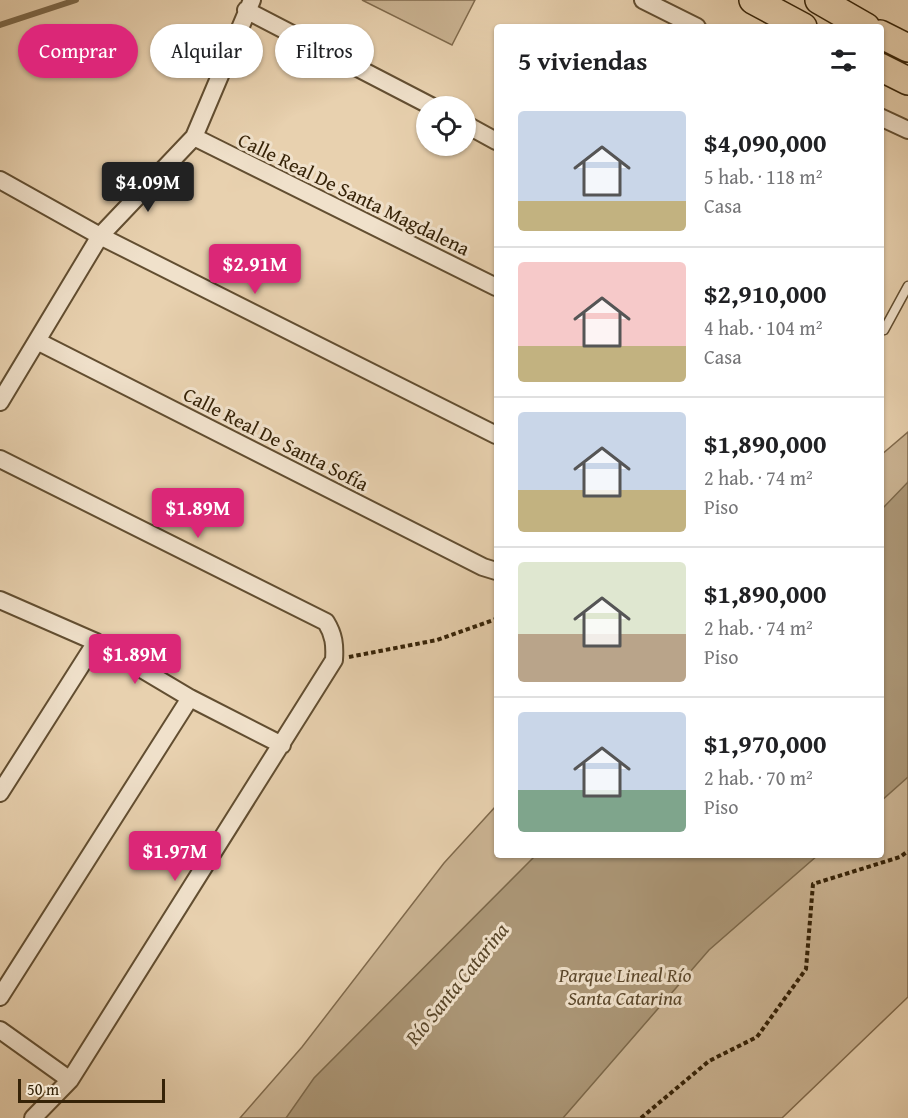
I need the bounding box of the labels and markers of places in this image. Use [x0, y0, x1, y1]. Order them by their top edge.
pin: $4.09M [99, 162, 197, 213]
pin: $2.91M [206, 244, 304, 295]
pin: $1.89M [149, 488, 247, 539]
pin: $1.89M [86, 634, 184, 685]
pin: $1.97M [126, 831, 224, 882]

